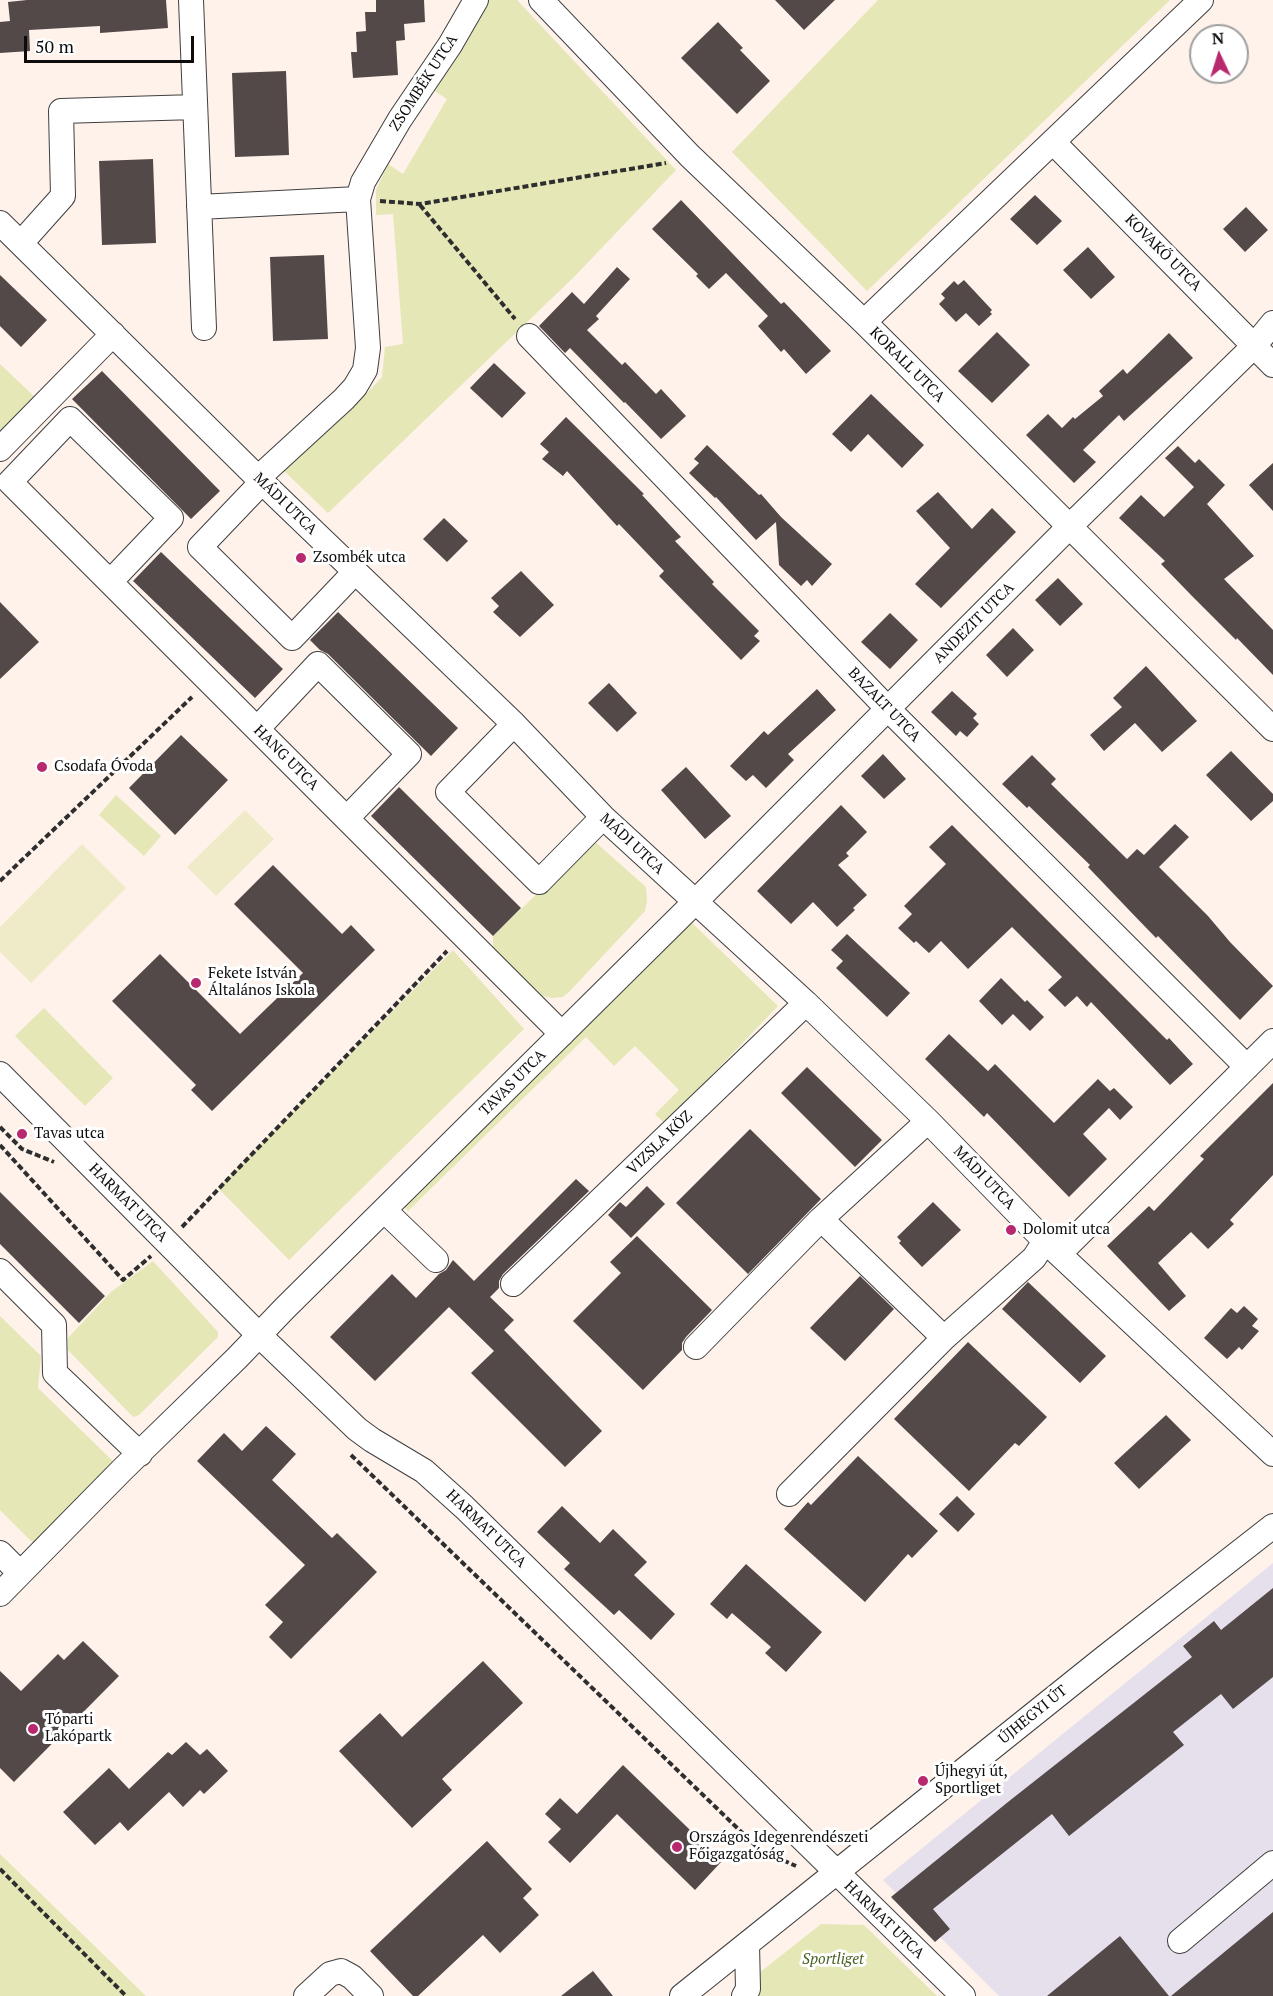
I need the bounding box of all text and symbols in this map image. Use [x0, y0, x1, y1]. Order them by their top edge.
scale bar [27, 24, 196, 62]
north arrow [1189, 24, 1249, 84]
text: N [1211, 27, 1225, 49]
street label: ZSOMBÉK UTCA [386, 31, 462, 135]
text: 50 m [35, 34, 74, 58]
street label: KOVAKŐ UTCA [1121, 211, 1205, 295]
street label: KORALL UTCA [866, 324, 948, 406]
street label: MÁDI UTCA [249, 469, 321, 539]
place label: Zsombék utca [313, 549, 406, 567]
marker: Zsombék utca [294, 551, 308, 565]
street label: ANDEZIT UTCA [930, 579, 1018, 667]
street label: BAZALT UTCA [844, 664, 924, 746]
street label: HANG UTCA [250, 722, 322, 794]
place label: Csodafa Óvoda [54, 758, 153, 776]
marker: Csodafa Óvoda [35, 760, 49, 774]
street label: MÁDI UTCA [596, 810, 668, 878]
place label: Fekete István Általános Iskola [208, 965, 315, 1000]
marker: Fekete István Általános Iskola [189, 976, 203, 990]
street label: TAVAS UTCA [476, 1046, 550, 1120]
street label: VIZSLA KÖZ [624, 1107, 696, 1179]
place label: Tavas utca [34, 1125, 104, 1143]
marker: Tavas utca [15, 1127, 29, 1141]
street label: MÁDI UTCA [949, 1142, 1019, 1214]
street label: HARMAT UTCA [85, 1160, 171, 1246]
place label: Dolomit utca [1023, 1221, 1110, 1239]
marker: Dolomit utca [1004, 1223, 1018, 1237]
street label: HARMAT UTCA [442, 1486, 530, 1572]
street label: ÚJHEGYI ÚT [995, 1682, 1071, 1748]
place label: Tóparti Lakópartk [45, 1711, 112, 1746]
marker: Tóparti Lakópartk [26, 1722, 40, 1736]
place label: Újhegyi út, Sportliget [935, 1763, 1008, 1798]
marker: Újhegyi út, Sportliget [916, 1774, 930, 1788]
place label: Országos Idegenrendészeti Főigazgatóság [689, 1829, 868, 1864]
marker: Országos Idegenrendészeti Főigazgatóság [670, 1840, 684, 1854]
street label: HARMAT UTCA [840, 1877, 928, 1963]
park label: Sportliget [802, 1951, 864, 1969]

